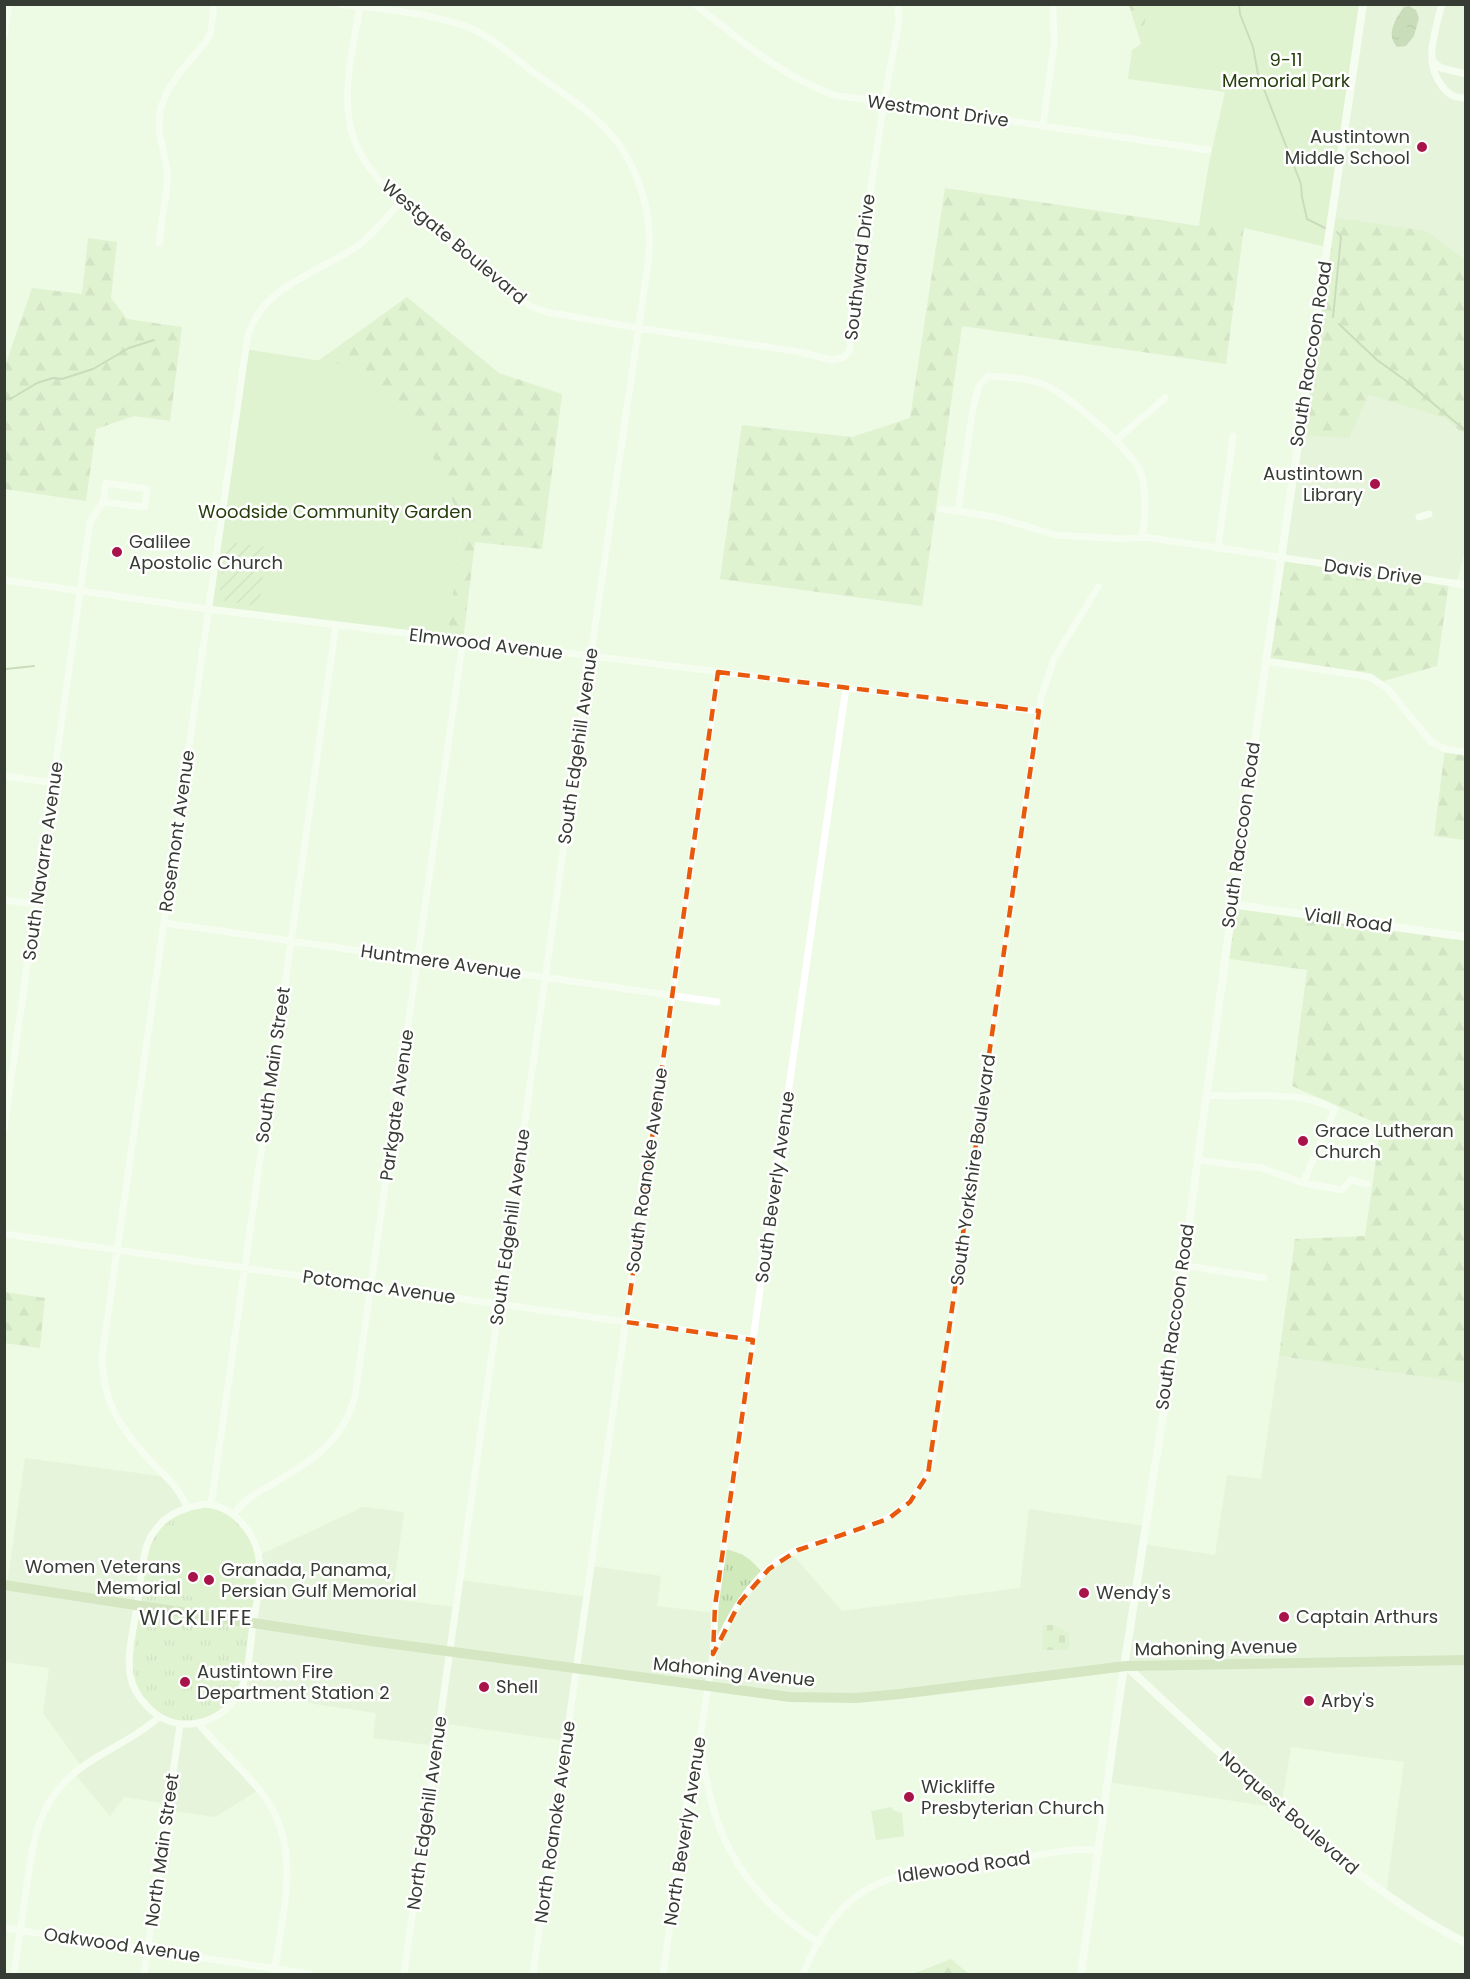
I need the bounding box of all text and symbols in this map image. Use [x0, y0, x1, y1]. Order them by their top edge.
park label: 9-11 Memorial Park [1222, 47, 1351, 93]
street label: Westmont Drive [866, 88, 1010, 133]
place label: Austintown Middle School [1285, 124, 1410, 170]
marker: Austintown Middle School [1415, 140, 1429, 154]
street label: Westgate Boulevard [376, 173, 532, 310]
street label: Southward Drive [838, 192, 881, 342]
street label: South Raccoon Road [1283, 259, 1338, 449]
place label: Austintown Library [1263, 461, 1363, 507]
marker: Austintown Library [1368, 477, 1382, 491]
park label: Woodside Community Garden [198, 499, 472, 524]
place label: Galilee Apostolic Church [129, 529, 283, 575]
marker: Galilee Apostolic Church [110, 545, 124, 559]
street label: Davis Drive [1322, 552, 1424, 591]
street label: Elmwood Avenue [408, 622, 564, 665]
street label: South Edgehill Avenue [551, 646, 604, 846]
street label: South Raccoon Road [1215, 740, 1266, 930]
street label: Rosemont Avenue [153, 748, 200, 914]
street label: South Navarre Avenue [16, 760, 69, 962]
street label: Viall Road [1302, 901, 1394, 938]
street label: Huntmere Avenue [359, 938, 523, 985]
street label: South Main Street [249, 985, 296, 1145]
street label: Parkgate Avenue [373, 1027, 420, 1182]
street label: South Yorkshire Boulevard [944, 1053, 1001, 1287]
street label: South Roanoke Avenue [620, 1066, 673, 1274]
street label: South Beverly Avenue [749, 1089, 800, 1285]
place label: Grace Lutheran Church [1315, 1118, 1454, 1164]
street label: South Edgehill Avenue [483, 1127, 536, 1327]
marker: Grace Lutheran Church [1296, 1134, 1310, 1148]
street label: South Raccoon Road [1149, 1222, 1200, 1412]
street label: Potomac Avenue [301, 1263, 457, 1310]
place label: Women Veterans Memorial [25, 1554, 181, 1600]
place label: Granada, Panama, Persian Gulf Memorial [221, 1557, 417, 1603]
marker: Women Veterans Memorial [186, 1570, 200, 1584]
marker: Granada, Panama, Persian Gulf Memorial [202, 1573, 216, 1587]
place label: Wendy's [1096, 1580, 1171, 1605]
marker: Wendy's [1077, 1586, 1091, 1600]
district label: WICKLIFFE [139, 1603, 253, 1632]
place label: Captain Arthurs [1296, 1604, 1438, 1629]
marker: Captain Arthurs [1277, 1610, 1291, 1624]
street label: Mahoning Avenue [1134, 1634, 1298, 1661]
street label: Mahoning Avenue [652, 1651, 816, 1692]
place label: Austintown Fire Department Station 2 [197, 1659, 390, 1705]
place label: Shell [496, 1674, 538, 1699]
marker: Austintown Fire Department Station 2 [178, 1675, 192, 1689]
marker: Shell [477, 1680, 491, 1694]
place label: Arby's [1321, 1688, 1374, 1713]
marker: Arby's [1302, 1694, 1316, 1708]
street label: North Edgehill Avenue [401, 1714, 453, 1912]
street label: North Roanoke Avenue [528, 1719, 581, 1925]
street label: North Beverly Avenue [657, 1735, 712, 1927]
street label: Norquest Boulevard [1214, 1745, 1364, 1880]
street label: North Main Street [138, 1771, 185, 1928]
place label: Wickliffe Presbyterian Church [921, 1774, 1104, 1820]
marker: Wickliffe Presbyterian Church [902, 1790, 916, 1804]
street label: Idlewood Road [896, 1845, 1032, 1888]
street label: Oakwood Avenue [42, 1921, 202, 1968]

